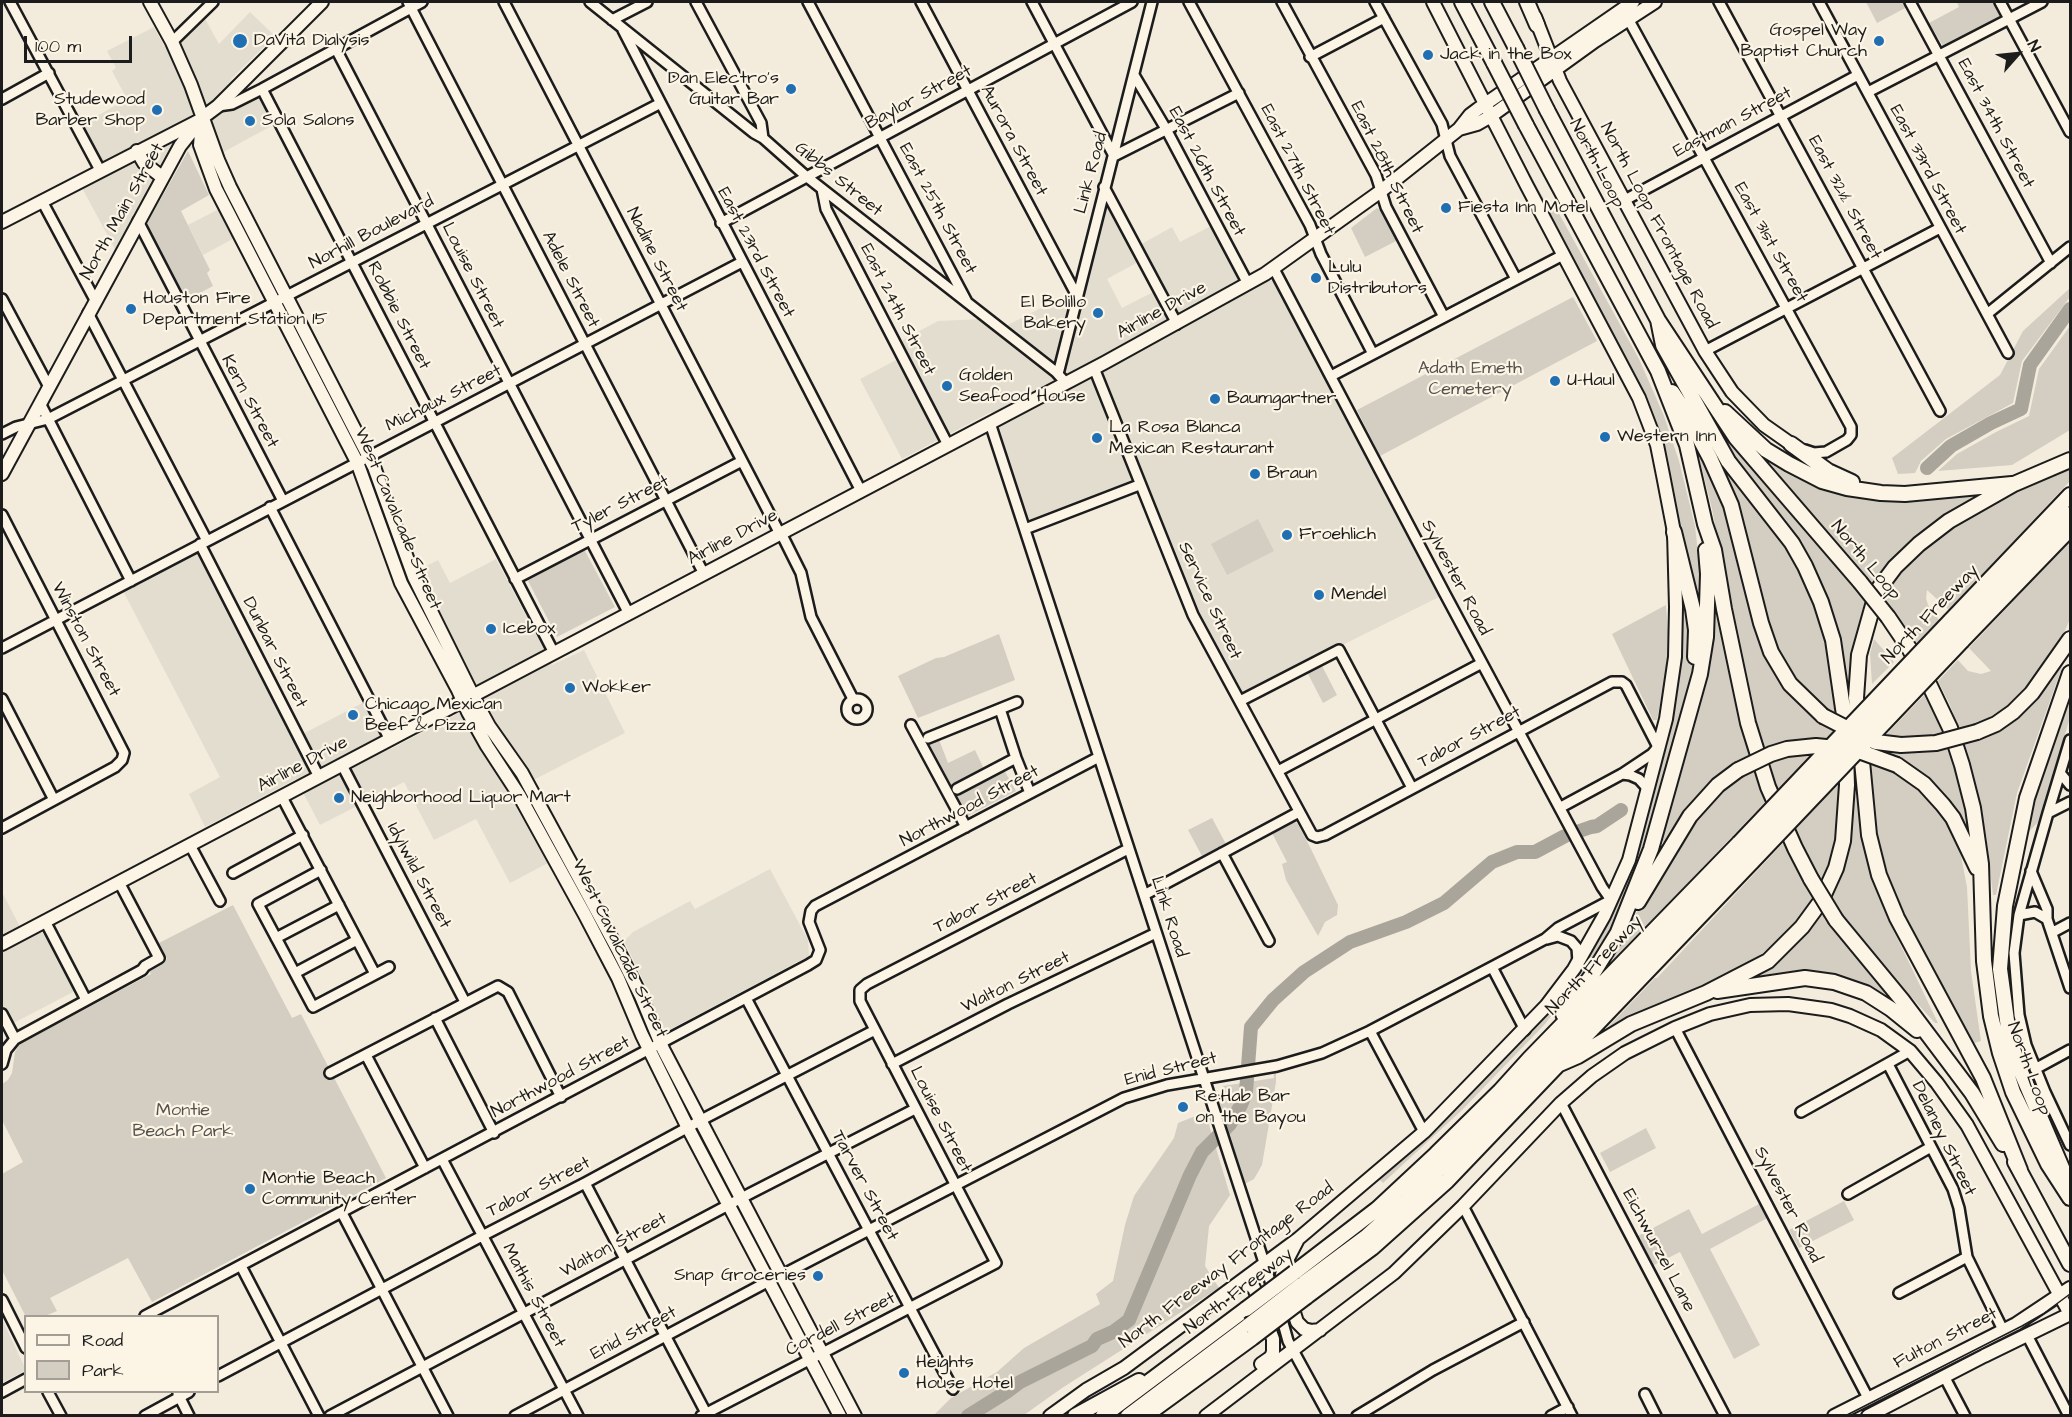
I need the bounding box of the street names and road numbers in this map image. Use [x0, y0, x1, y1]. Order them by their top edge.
street label: East 34th Street [1952, 56, 2038, 192]
street label: Baylor Street [862, 61, 976, 135]
street label: Aurora Street [975, 82, 1051, 200]
street label: Eastman Street [1670, 83, 1796, 163]
street label: East 28th Street [1345, 98, 1427, 238]
street label: East 27th Street [1255, 101, 1339, 239]
street label: East 33rd Street [1884, 102, 1970, 238]
street label: East 26th Street [1163, 103, 1249, 241]
street label: North Loop [1564, 116, 1628, 212]
street label: North Loop Frontage Road [1594, 119, 1722, 333]
street label: Link Road [1071, 130, 1113, 216]
street label: East 32½ Street [1802, 132, 1886, 264]
street label: Gibbs Street [790, 138, 886, 222]
street label: North Main Street [76, 140, 170, 284]
street label: East 25th Street [893, 140, 981, 278]
street label: East 31st Street [1728, 179, 1812, 307]
street label: East 23rd Street [712, 184, 798, 322]
street label: Norhill Boulevard [306, 191, 438, 275]
street label: Nadine Street [621, 204, 691, 316]
street label: Louise Street [436, 219, 508, 333]
street label: Adele Street [536, 228, 604, 332]
street label: East 24th Street [855, 241, 939, 379]
street label: Robbie Street [362, 258, 434, 374]
street label: Airline Drive [1113, 278, 1211, 344]
street label: Kern Street [215, 352, 283, 452]
street label: Michaux Street [382, 360, 506, 438]
street label: West Cavalcade Street [349, 425, 445, 613]
street label: Tyler Street [569, 471, 673, 539]
street label: Airline Drive [684, 505, 782, 571]
street label: Sylvester Road [1415, 516, 1495, 640]
street label: North Loop [1825, 517, 1905, 605]
street label: Service Street [1172, 539, 1246, 663]
street label: North Freeway [1878, 561, 1984, 669]
street label: Winston Street [46, 579, 124, 701]
street label: Dunbar Street [237, 594, 311, 712]
street label: Tabor Street [1415, 702, 1525, 774]
street label: Airline Drive [254, 732, 352, 798]
street label: Northwood Street [897, 761, 1043, 853]
street label: Idylwild Street [381, 819, 455, 933]
street label: West Cavalcade Street [566, 856, 672, 1042]
street label: Tabor Street [931, 869, 1041, 939]
street label: Link Road [1145, 874, 1191, 960]
street label: North Freeway [1542, 912, 1648, 1020]
street label: Walton Street [958, 947, 1074, 1019]
street label: North Loop [2001, 1020, 2055, 1118]
street label: Northwood Street [488, 1032, 634, 1124]
street label: Enid Street [1123, 1048, 1219, 1092]
street label: Louise Street [904, 1063, 976, 1177]
street label: Delaney Street [1906, 1078, 1980, 1200]
street label: Tarver Street [826, 1127, 902, 1245]
street label: Sylvester Road [1748, 1143, 1826, 1267]
street label: Tabor Street [484, 1153, 594, 1223]
street label: North Freeway Frontage Road [1116, 1178, 1338, 1354]
street label: Eichwurzel Lane [1616, 1186, 1700, 1316]
street label: Walton Street [557, 1209, 671, 1283]
street label: Mathis Street [497, 1240, 569, 1352]
street label: North Freeway [1181, 1244, 1297, 1340]
street label: Cordell Street [783, 1288, 899, 1362]
street label: Enid Street [587, 1302, 681, 1366]
street label: Fulton Street [1891, 1304, 2001, 1374]

